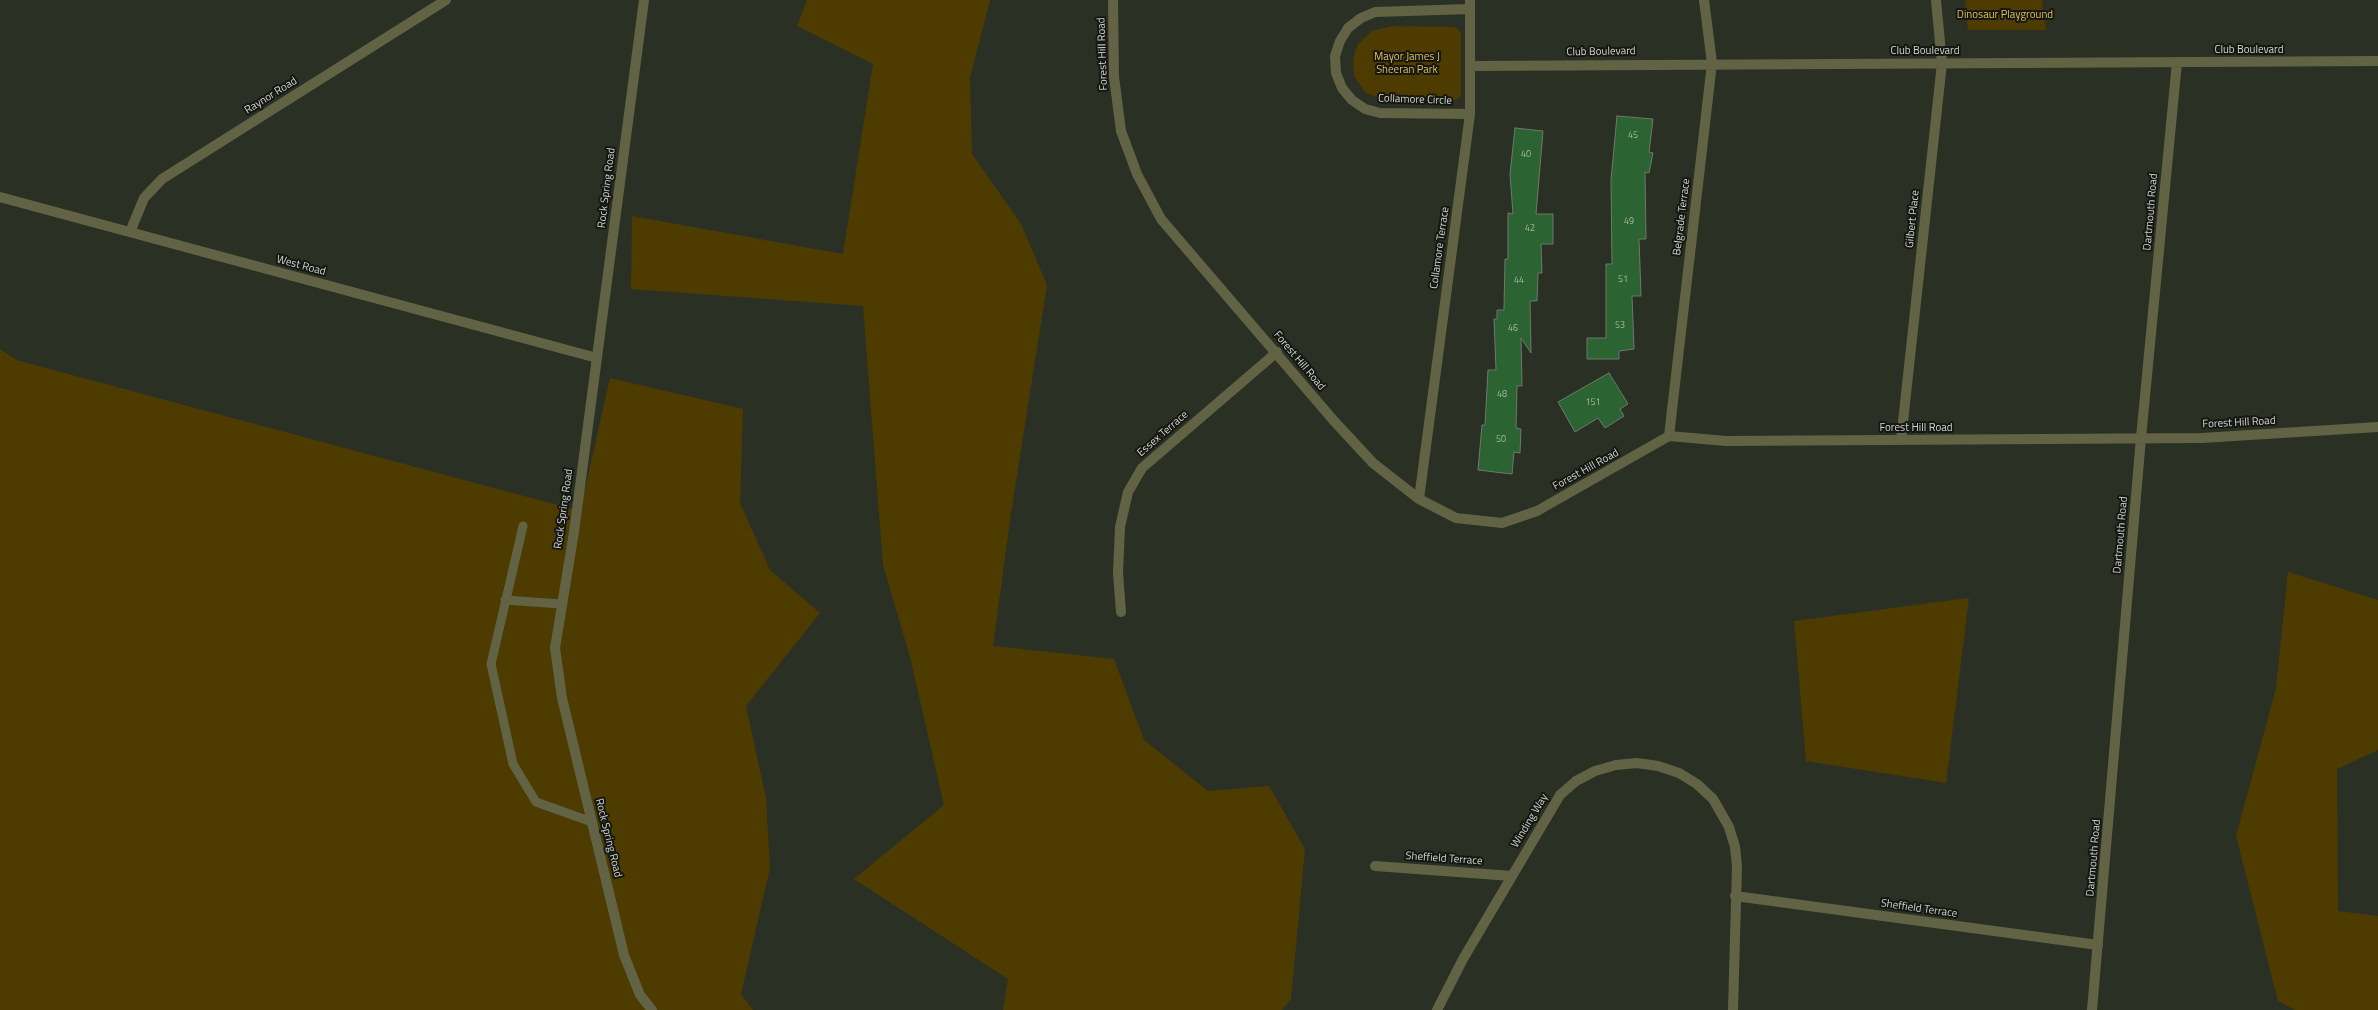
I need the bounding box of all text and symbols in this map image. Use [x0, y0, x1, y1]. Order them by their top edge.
park label: Dinosaur Playground [1957, 8, 2053, 22]
street label: Forest Hill Road [1095, 17, 1111, 91]
street label: Club Boulevard [2214, 43, 2284, 57]
street label: Club Boulevard [1890, 44, 1960, 58]
street label: Club Boulevard [1566, 45, 1636, 59]
park label: Mayor James J Sheeran Park [1374, 50, 1440, 76]
street label: Raynor Road [242, 75, 300, 117]
street label: Collamore Circle [1378, 92, 1452, 108]
house number: 45 [1628, 131, 1638, 141]
street label: Rock Spring Road [596, 147, 618, 229]
house number: 40 [1521, 150, 1531, 160]
street label: Dartmouth Road [2141, 173, 2161, 251]
street label: Belgrade Terrace [1671, 178, 1693, 256]
street label: Gilbert Place [1903, 189, 1923, 249]
street label: Collamore Terrace [1428, 206, 1452, 290]
house number: 49 [1624, 217, 1634, 227]
house number: 42 [1525, 224, 1535, 234]
street label: West Road [275, 253, 327, 279]
house number: 51 [1618, 275, 1628, 285]
house number: 44 [1514, 276, 1524, 286]
house number: 53 [1615, 321, 1625, 331]
house number: 46 [1508, 324, 1518, 334]
street label: Forest Hill Road [1270, 329, 1328, 393]
house number: 48 [1497, 390, 1507, 400]
house number: 151 [1585, 398, 1601, 408]
street label: Essex Terrace [1135, 408, 1191, 460]
street label: Forest Hill Road [2202, 414, 2276, 432]
street label: Forest Hill Road [1879, 421, 1953, 435]
house number: 50 [1496, 435, 1506, 445]
street label: Forest Hill Road [1551, 446, 1621, 494]
street label: Rock Spring Road [552, 468, 576, 550]
street label: Dartmouth Road [2111, 496, 2131, 574]
street label: Winding Way [1509, 792, 1551, 850]
street label: Rock Spring Road [592, 797, 624, 879]
street label: Dartmouth Road [2084, 819, 2104, 897]
street label: Sheffield Terrace [1405, 850, 1483, 868]
street label: Sheffield Terrace [1880, 897, 1958, 921]

